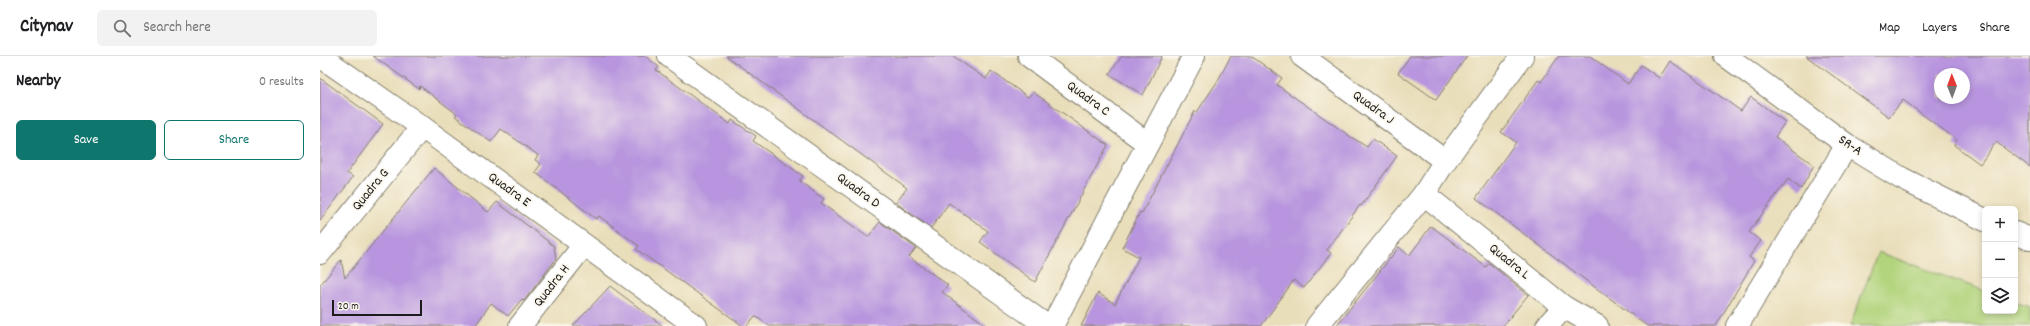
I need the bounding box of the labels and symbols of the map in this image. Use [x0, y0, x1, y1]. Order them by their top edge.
north arrow [1934, 68, 1970, 104]
street label: Quadra C [1062, 76, 1114, 122]
street label: Quadra J [1348, 86, 1398, 130]
street label: SR-A [1834, 131, 1866, 162]
street label: Quadra G [348, 165, 394, 215]
street label: Quadra E [483, 168, 535, 213]
street label: Quadra D [832, 168, 884, 214]
street label: Quadra L [1484, 239, 1534, 285]
street label: Quadra H [529, 260, 575, 312]
scale bar [332, 298, 422, 317]

